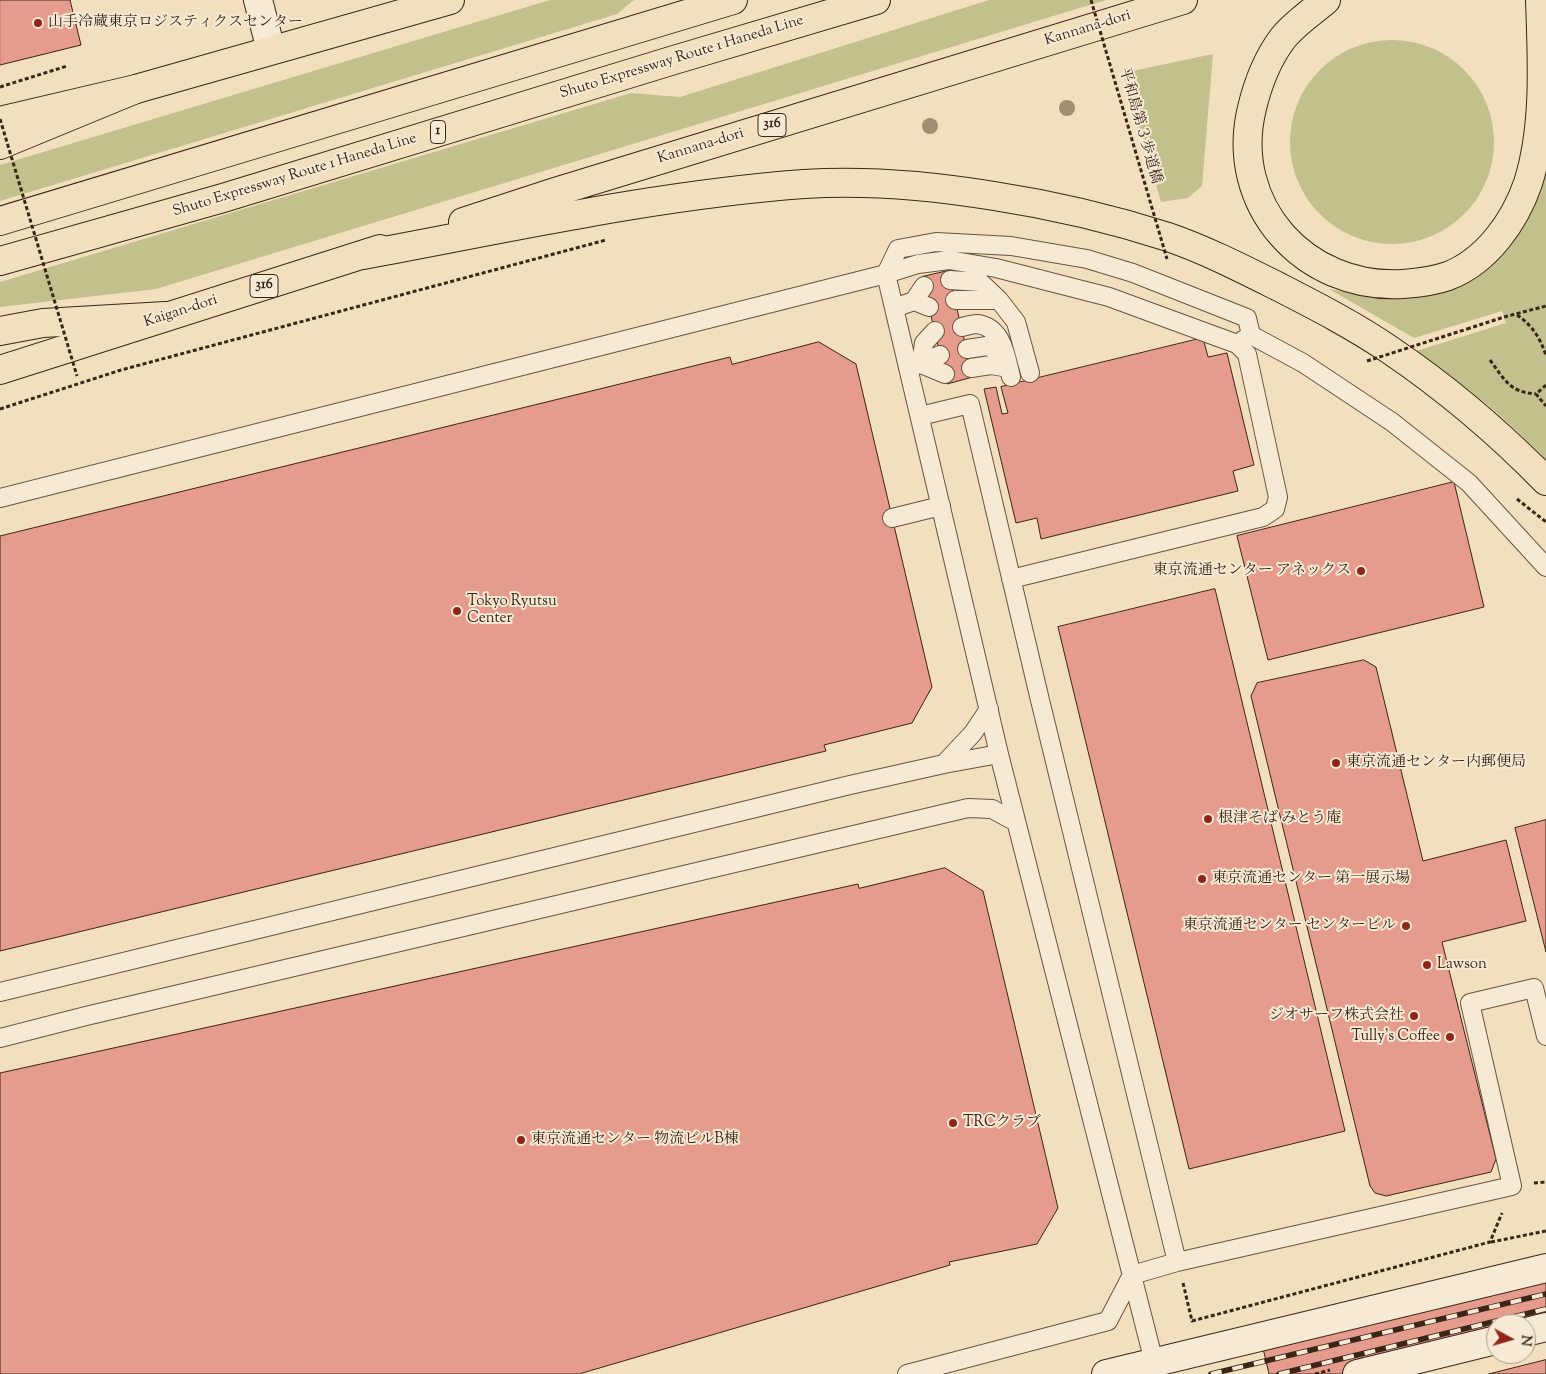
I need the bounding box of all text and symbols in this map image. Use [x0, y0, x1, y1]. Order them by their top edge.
street label: Kannana-dori [1043, 7, 1133, 51]
street label: Shuto Expressway Route 1 Haneda Line [558, 12, 806, 104]
place label: 山手冷蔵東京ロジスティクスセンター [48, 14, 303, 32]
marker: 山手冷蔵東京ロジスティクスセンター [32, 17, 44, 29]
street label: 平和島第３歩道橋 [1114, 66, 1164, 186]
road number: 316 [758, 114, 786, 136]
road number: 1 [430, 120, 446, 144]
street label: Kannana-dori [656, 125, 746, 169]
street label: Shuto Expressway Route 1 Haneda Line [171, 130, 419, 222]
road number: 316 [250, 274, 278, 298]
street label: Kaigan-dori [142, 292, 220, 332]
place label: 東京流通センター アネックス [1153, 562, 1351, 580]
marker: 東京流通センター アネックス [1355, 565, 1367, 577]
place label: Tokyo Ryutsu Center [467, 593, 557, 628]
marker: Tokyo Ryutsu Center [451, 605, 463, 617]
place label: 東京流通センター内郵便局 [1346, 754, 1526, 772]
marker: 東京流通センター内郵便局 [1330, 757, 1342, 769]
place label: 根津そば みとう庵 [1218, 810, 1341, 828]
marker: 根津そば みとう庵 [1202, 813, 1214, 825]
place label: 東京流通センター 第一展示場 [1212, 870, 1410, 888]
marker: 東京流通センター 第一展示場 [1196, 873, 1208, 885]
place label: 東京流通センター センタービル [1183, 917, 1396, 935]
marker: 東京流通センター センタービル [1400, 920, 1412, 932]
place label: Lawson [1437, 956, 1487, 974]
marker: Lawson [1421, 959, 1433, 971]
place label: ジオサーフ株式会社 [1269, 1007, 1404, 1025]
marker: ジオサーフ株式会社 [1408, 1010, 1420, 1022]
place label: Tully's Coffee [1351, 1028, 1440, 1046]
marker: Tully's Coffee [1444, 1031, 1456, 1043]
place label: TRCクラブ [963, 1114, 1041, 1132]
marker: TRCクラブ [947, 1117, 959, 1129]
place label: 東京流通センター 物流ビルB棟 [531, 1131, 739, 1149]
marker: 東京流通センター 物流ビルB棟 [515, 1134, 527, 1146]
north arrow [1486, 1314, 1536, 1364]
text: N [1514, 1334, 1535, 1347]

